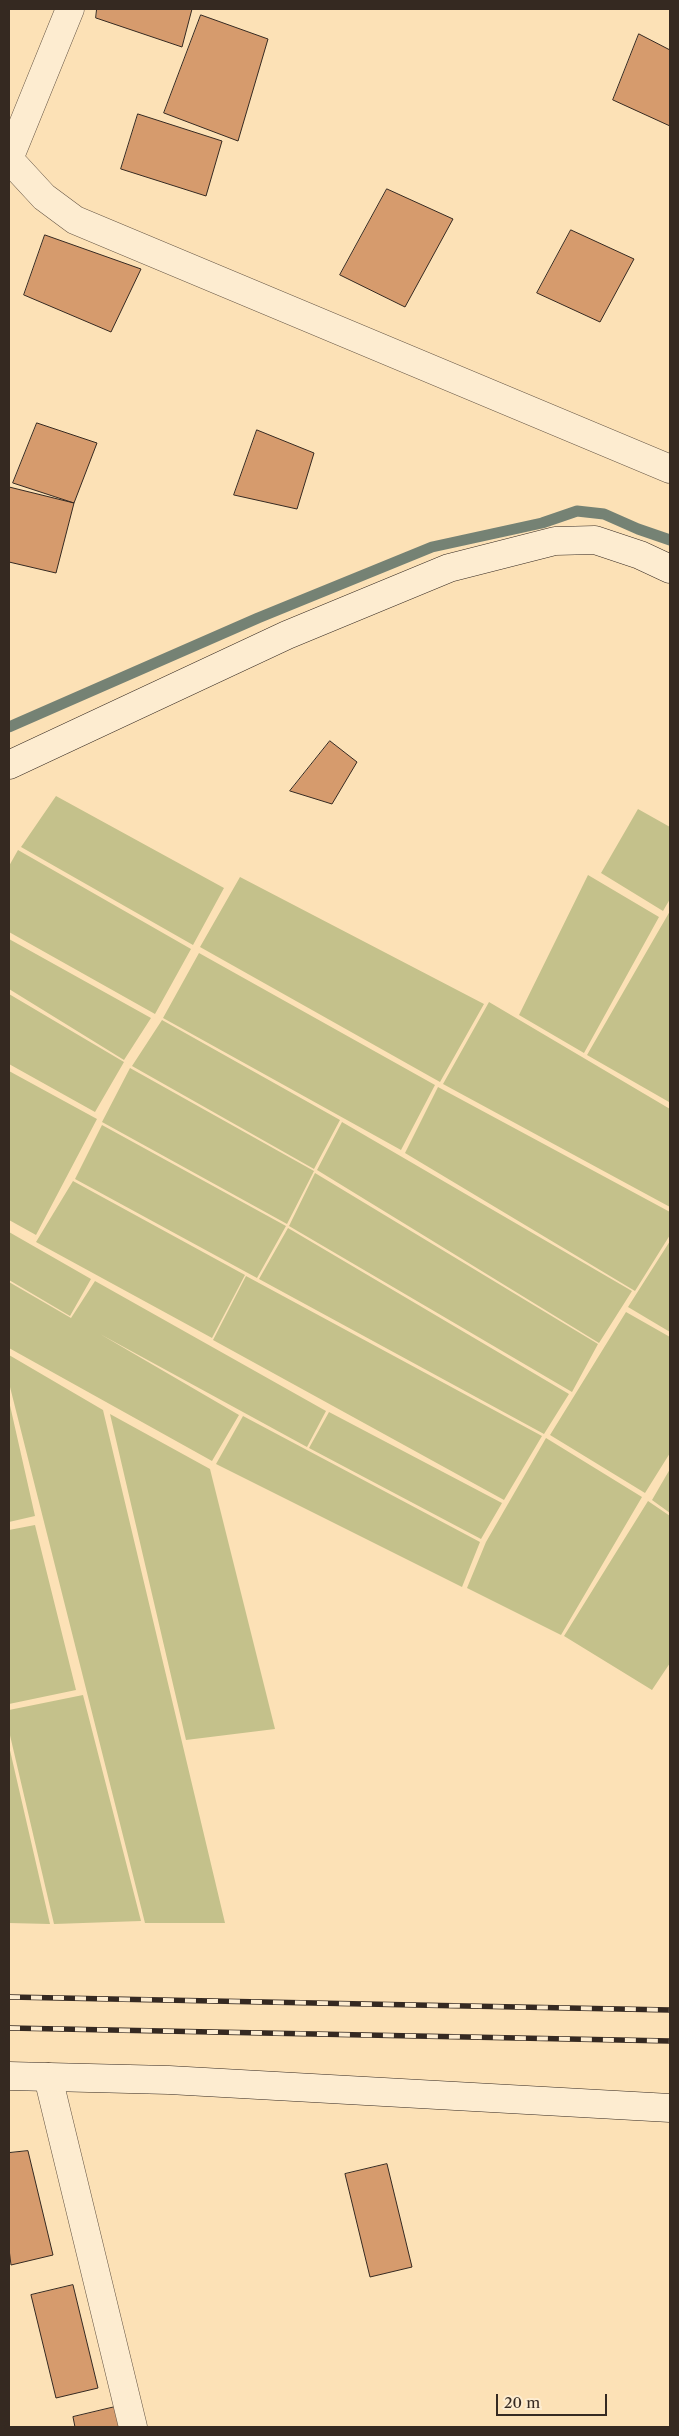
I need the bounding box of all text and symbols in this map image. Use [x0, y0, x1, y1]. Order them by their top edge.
scale bar [499, 2384, 610, 2416]
text: 20 m [504, 2393, 540, 2412]

